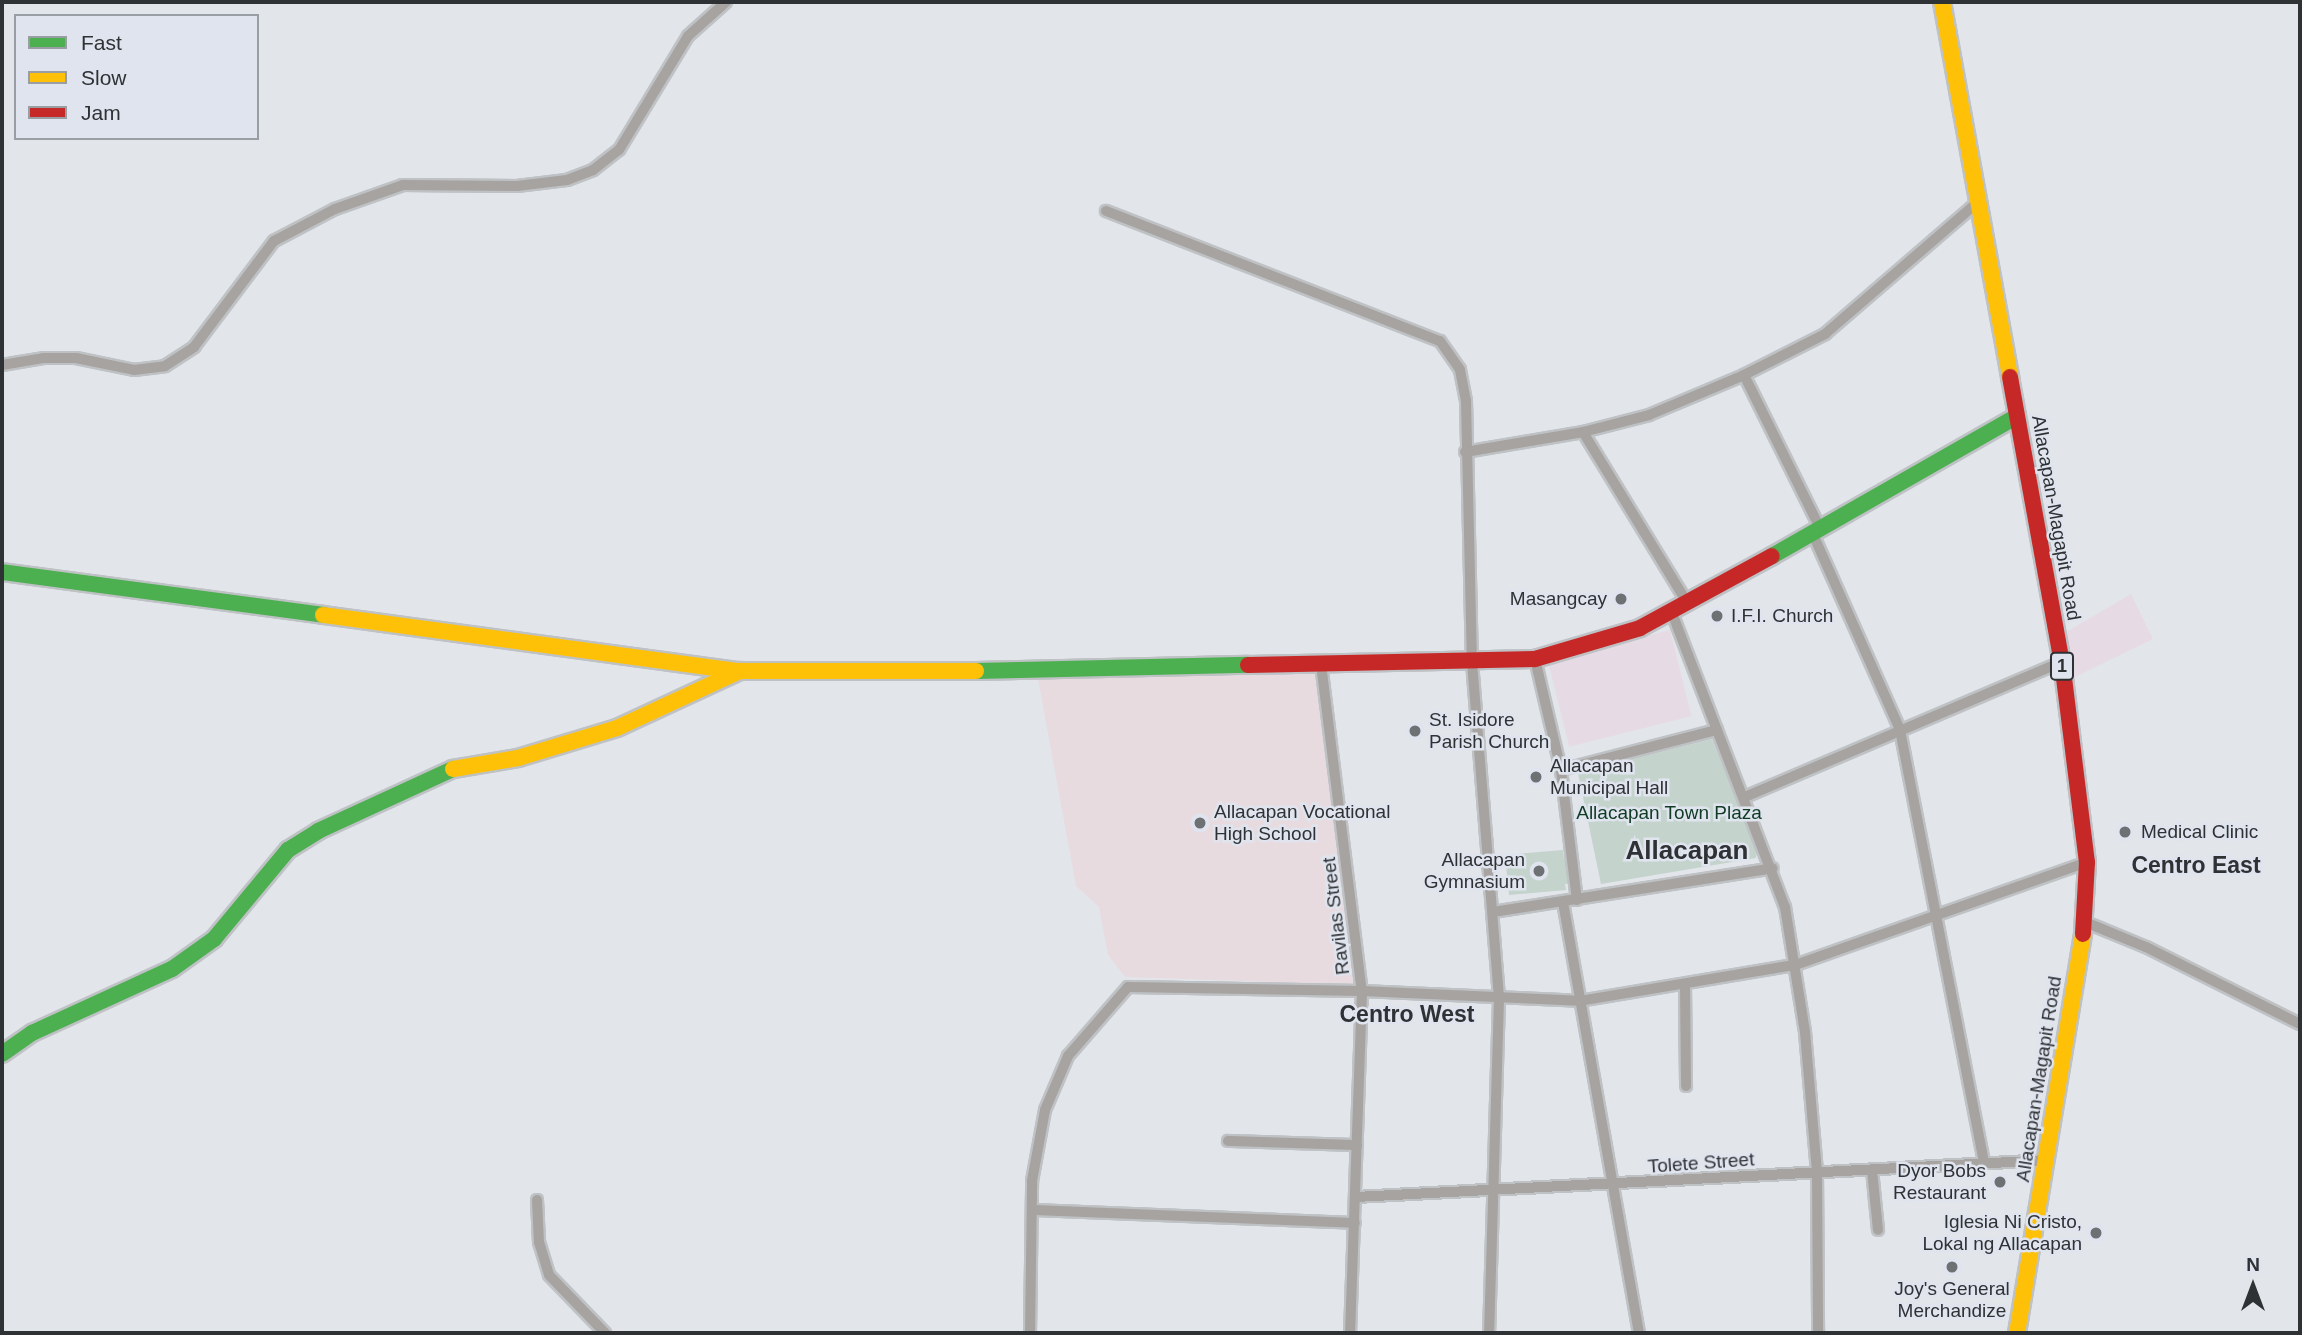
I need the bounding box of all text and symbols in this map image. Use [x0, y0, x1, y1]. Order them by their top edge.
legend [14, 14, 259, 140]
text: Fast [81, 31, 122, 54]
text: Slow [81, 66, 127, 89]
text: Jam [81, 101, 121, 124]
street label: Allacapan-Magapit Road [2027, 414, 2085, 622]
place label: Masangcay [1510, 588, 1607, 610]
marker: Masangcay [1613, 591, 1629, 607]
place label: I.F.I. Church [1731, 605, 1833, 627]
marker: I.F.I. Church [1709, 608, 1725, 624]
road number: 1 [2050, 652, 2074, 680]
place label: St. Isidore Parish Church [1429, 709, 1549, 753]
marker: St. Isidore Parish Church [1407, 723, 1423, 739]
place label: Allacapan Municipal Hall [1550, 755, 1668, 799]
marker: Allacapan Municipal Hall [1528, 769, 1544, 785]
place label: Allacapan Vocational High School [1214, 801, 1390, 845]
park label: Allacapan Town Plaza [1576, 802, 1762, 824]
marker: Allacapan Vocational High School [1192, 815, 1208, 831]
place label: Medical Clinic [2141, 821, 2258, 843]
marker: Medical Clinic [2115, 822, 2135, 842]
district label: Allacapan [1626, 835, 1748, 867]
place label: Allacapan Gymnasium [1424, 849, 1525, 893]
district label: Centro East [2131, 851, 2261, 879]
street label: Ravilas Street [1317, 856, 1355, 976]
marker: Allacapan Gymnasium [1531, 863, 1547, 879]
street label: Allacapan-Magapit Road [2011, 974, 2067, 1184]
district label: Centro West [1339, 1000, 1475, 1028]
street label: Tolete Street [1647, 1148, 1755, 1178]
place label: Dyor Bobs Restaurant [1893, 1160, 1986, 1204]
marker: Dyor Bobs Restaurant [1992, 1174, 2008, 1190]
place label: Iglesia Ni Cristo, Lokal ng Allacapan [1921, 1211, 2082, 1255]
marker: Iglesia Ni Cristo, Lokal ng Allacapan [2088, 1225, 2104, 1241]
north arrow [2218, 1251, 2288, 1321]
text: N [2246, 1254, 2260, 1275]
marker: Joy's General Merchandize [1944, 1259, 1960, 1275]
place label: Joy's General Merchandize [1894, 1278, 2010, 1322]

